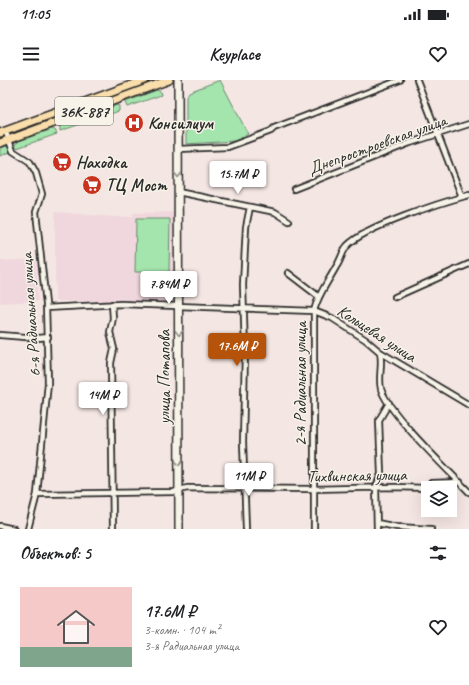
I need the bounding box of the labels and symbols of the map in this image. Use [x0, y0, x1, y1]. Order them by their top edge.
road number: 36К-887 [55, 97, 113, 125]
street label: Днепростроевская улица [305, 109, 451, 179]
hospital icon: Консилиум [123, 112, 145, 134]
place label: Консилиум [148, 113, 215, 134]
supermarket icon: Находка [51, 151, 73, 173]
place label: Находка [76, 152, 128, 173]
pin: 15.7M ₽ [201, 161, 275, 195]
one-way arrow [174, 172, 182, 178]
supermarket icon: ТЦ Мост [81, 174, 103, 196]
place label: ТЦ Мост [106, 175, 168, 196]
street label: 6-я Радиальная улица [16, 250, 45, 378]
pin: 7.84M ₽ [132, 271, 206, 305]
street label: Кольцевая улица [333, 300, 421, 368]
street label: 2-я Радиальная улица [290, 320, 311, 446]
street label: улица Потапова [154, 328, 175, 425]
one-way arrow [175, 330, 183, 336]
pin: 17.6M ₽ [200, 333, 274, 367]
pin: 14M ₽ [75, 382, 131, 416]
one-way arrow [175, 460, 183, 466]
pin: 11M ₽ [221, 463, 277, 497]
street label: Тихвинская улица [307, 464, 408, 487]

